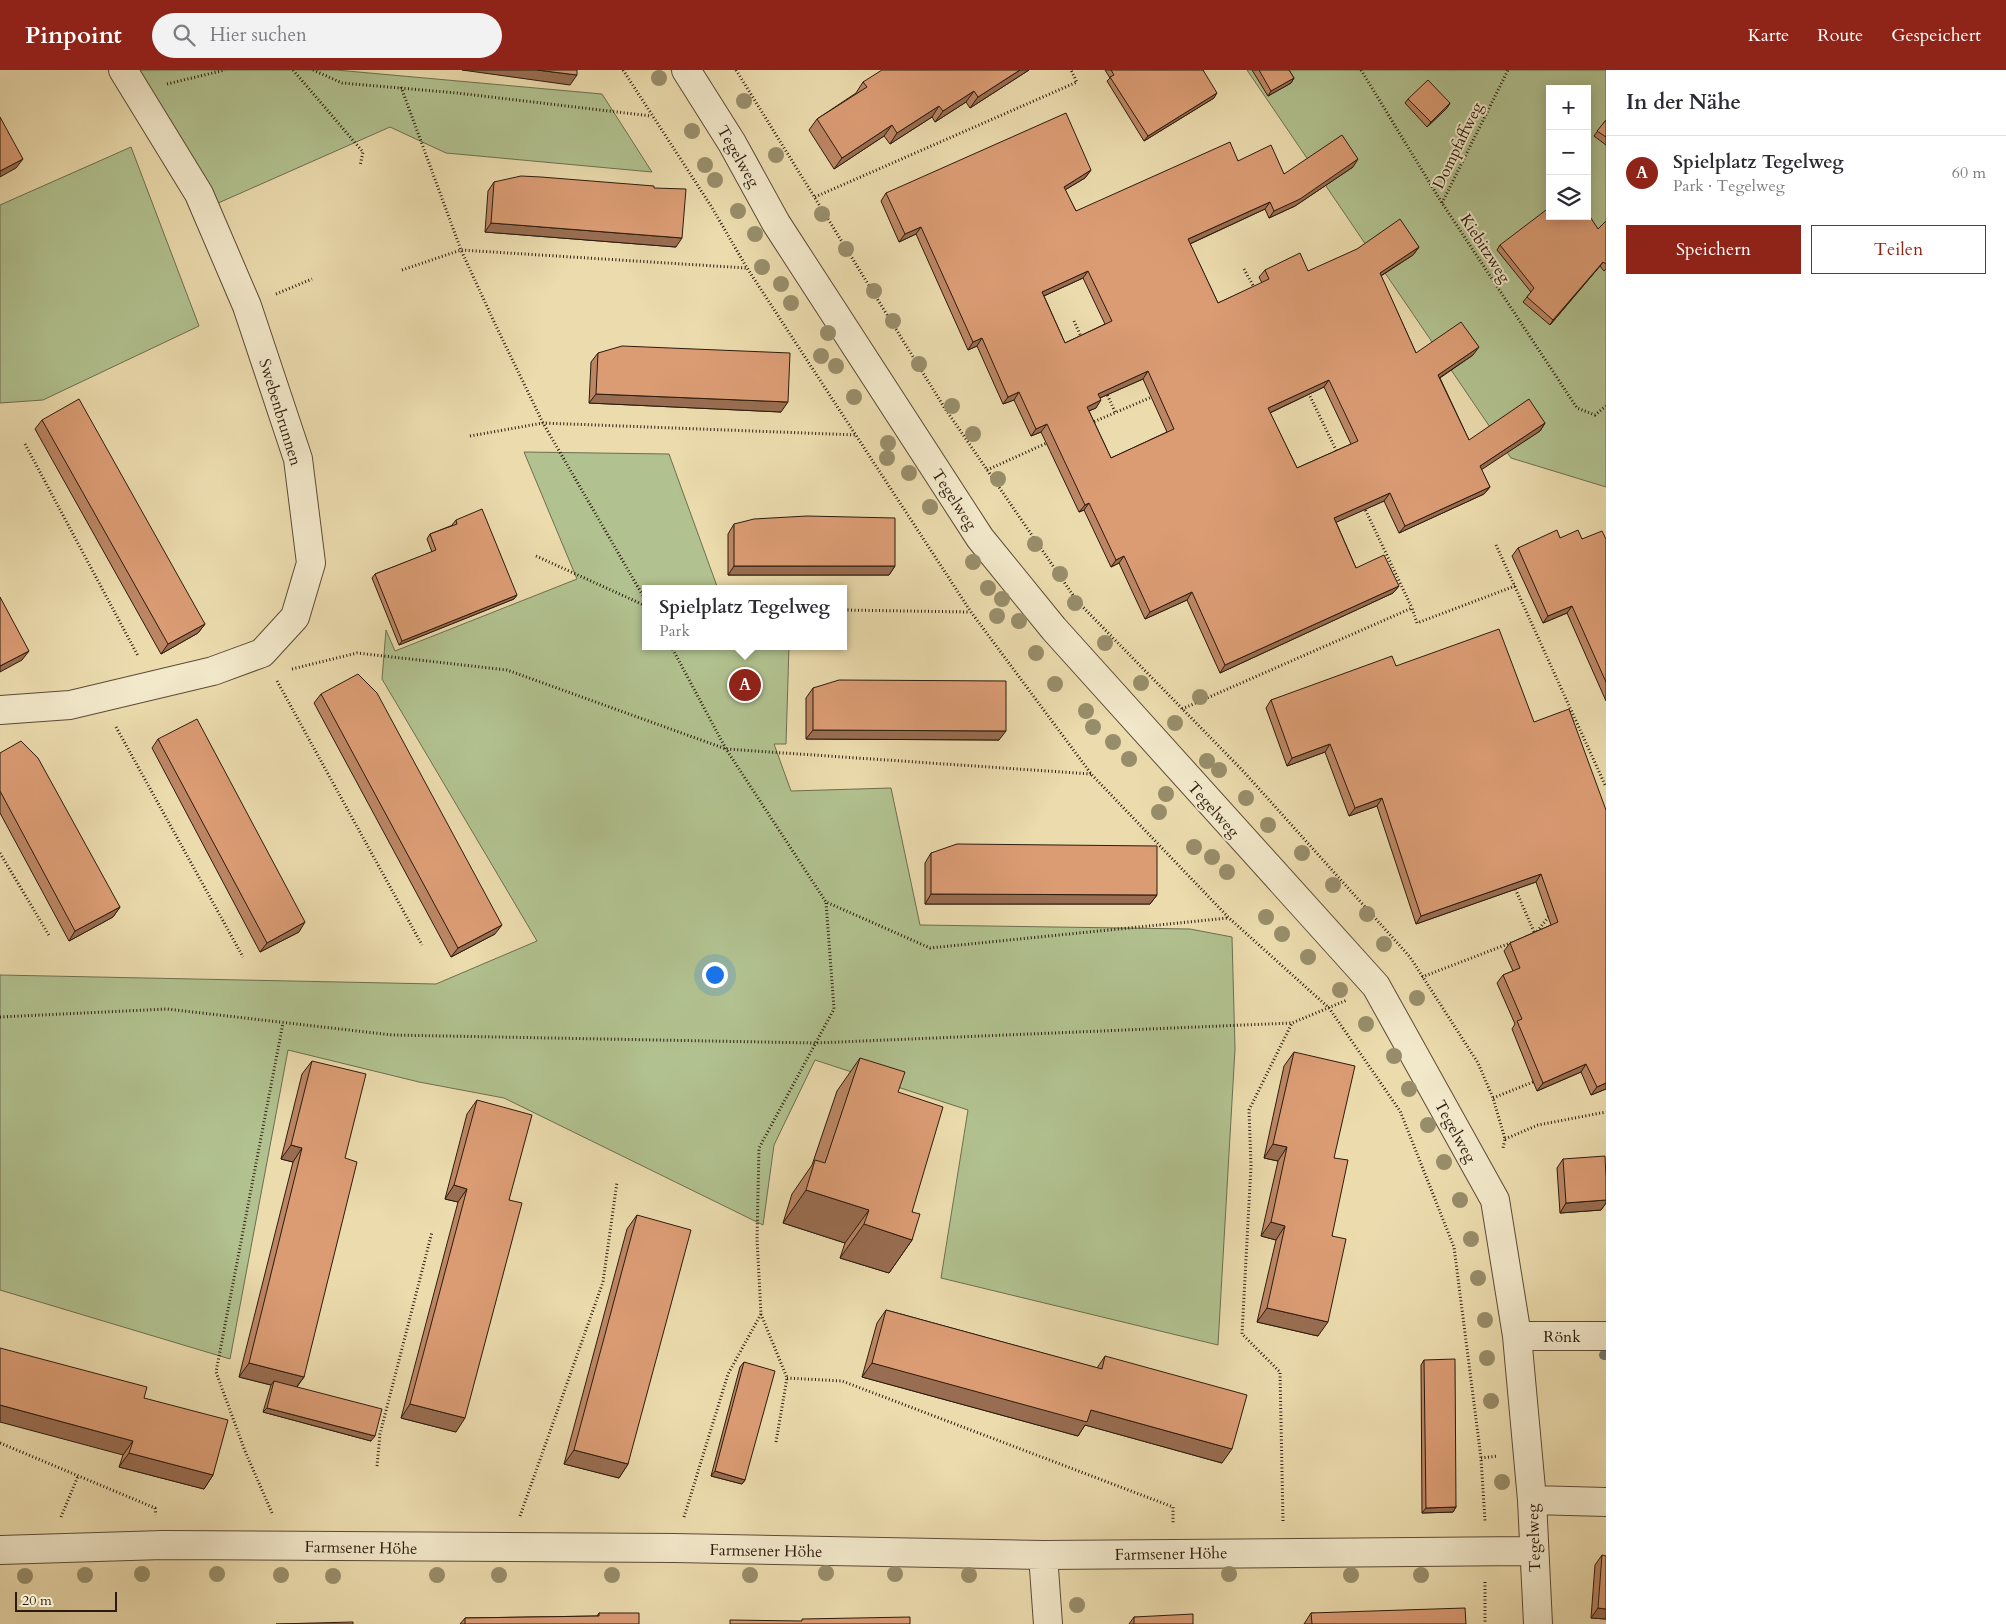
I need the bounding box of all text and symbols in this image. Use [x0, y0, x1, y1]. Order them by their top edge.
search box [152, 13, 502, 58]
text: Pinpoint [25, 19, 122, 52]
icon: search [170, 21, 198, 49]
text: Hier suchen [210, 22, 307, 48]
text: Karte [1748, 23, 1789, 48]
text: Route [1817, 23, 1863, 48]
text: Gespeichert [1891, 23, 1981, 48]
map controls [1546, 85, 1591, 220]
button: + [1546, 85, 1591, 130]
text: In der Nähe [1626, 88, 1741, 117]
street label: Dompfaffweg [1427, 98, 1488, 193]
street label: Tegelweg [712, 121, 765, 192]
button: − [1546, 130, 1591, 175]
text: Spielplatz Tegelweg [1673, 149, 1844, 175]
text: A [1636, 162, 1648, 184]
text: 60 m [1952, 162, 1986, 184]
button: layers [1546, 175, 1591, 220]
text: Park · Tegelweg [1673, 175, 1785, 197]
street label: Kiebitzweg [1455, 210, 1516, 287]
button: Speichern [1626, 225, 1801, 274]
button: Teilen [1811, 225, 1986, 274]
street label: Swebenbrunnen [253, 356, 307, 468]
street label: Tegelweg [926, 465, 982, 534]
popup [642, 585, 847, 650]
text: Spielplatz Tegelweg [659, 594, 830, 620]
text: Park [659, 620, 690, 642]
pin: A [729, 666, 761, 704]
street label: Tegelweg [1182, 777, 1244, 842]
your location [702, 962, 728, 988]
street label: Tegelweg [1429, 1096, 1481, 1167]
street label: Rönk [1543, 1326, 1581, 1348]
street label: Tegelweg [1522, 1503, 1546, 1573]
street label: Farmsener Höhe [305, 1536, 417, 1560]
street label: Farmsener Höhe [710, 1539, 822, 1563]
street label: Farmsener Höhe [1115, 1542, 1227, 1566]
scale bar [15, 1589, 118, 1612]
text: 20 m [22, 1591, 52, 1610]

